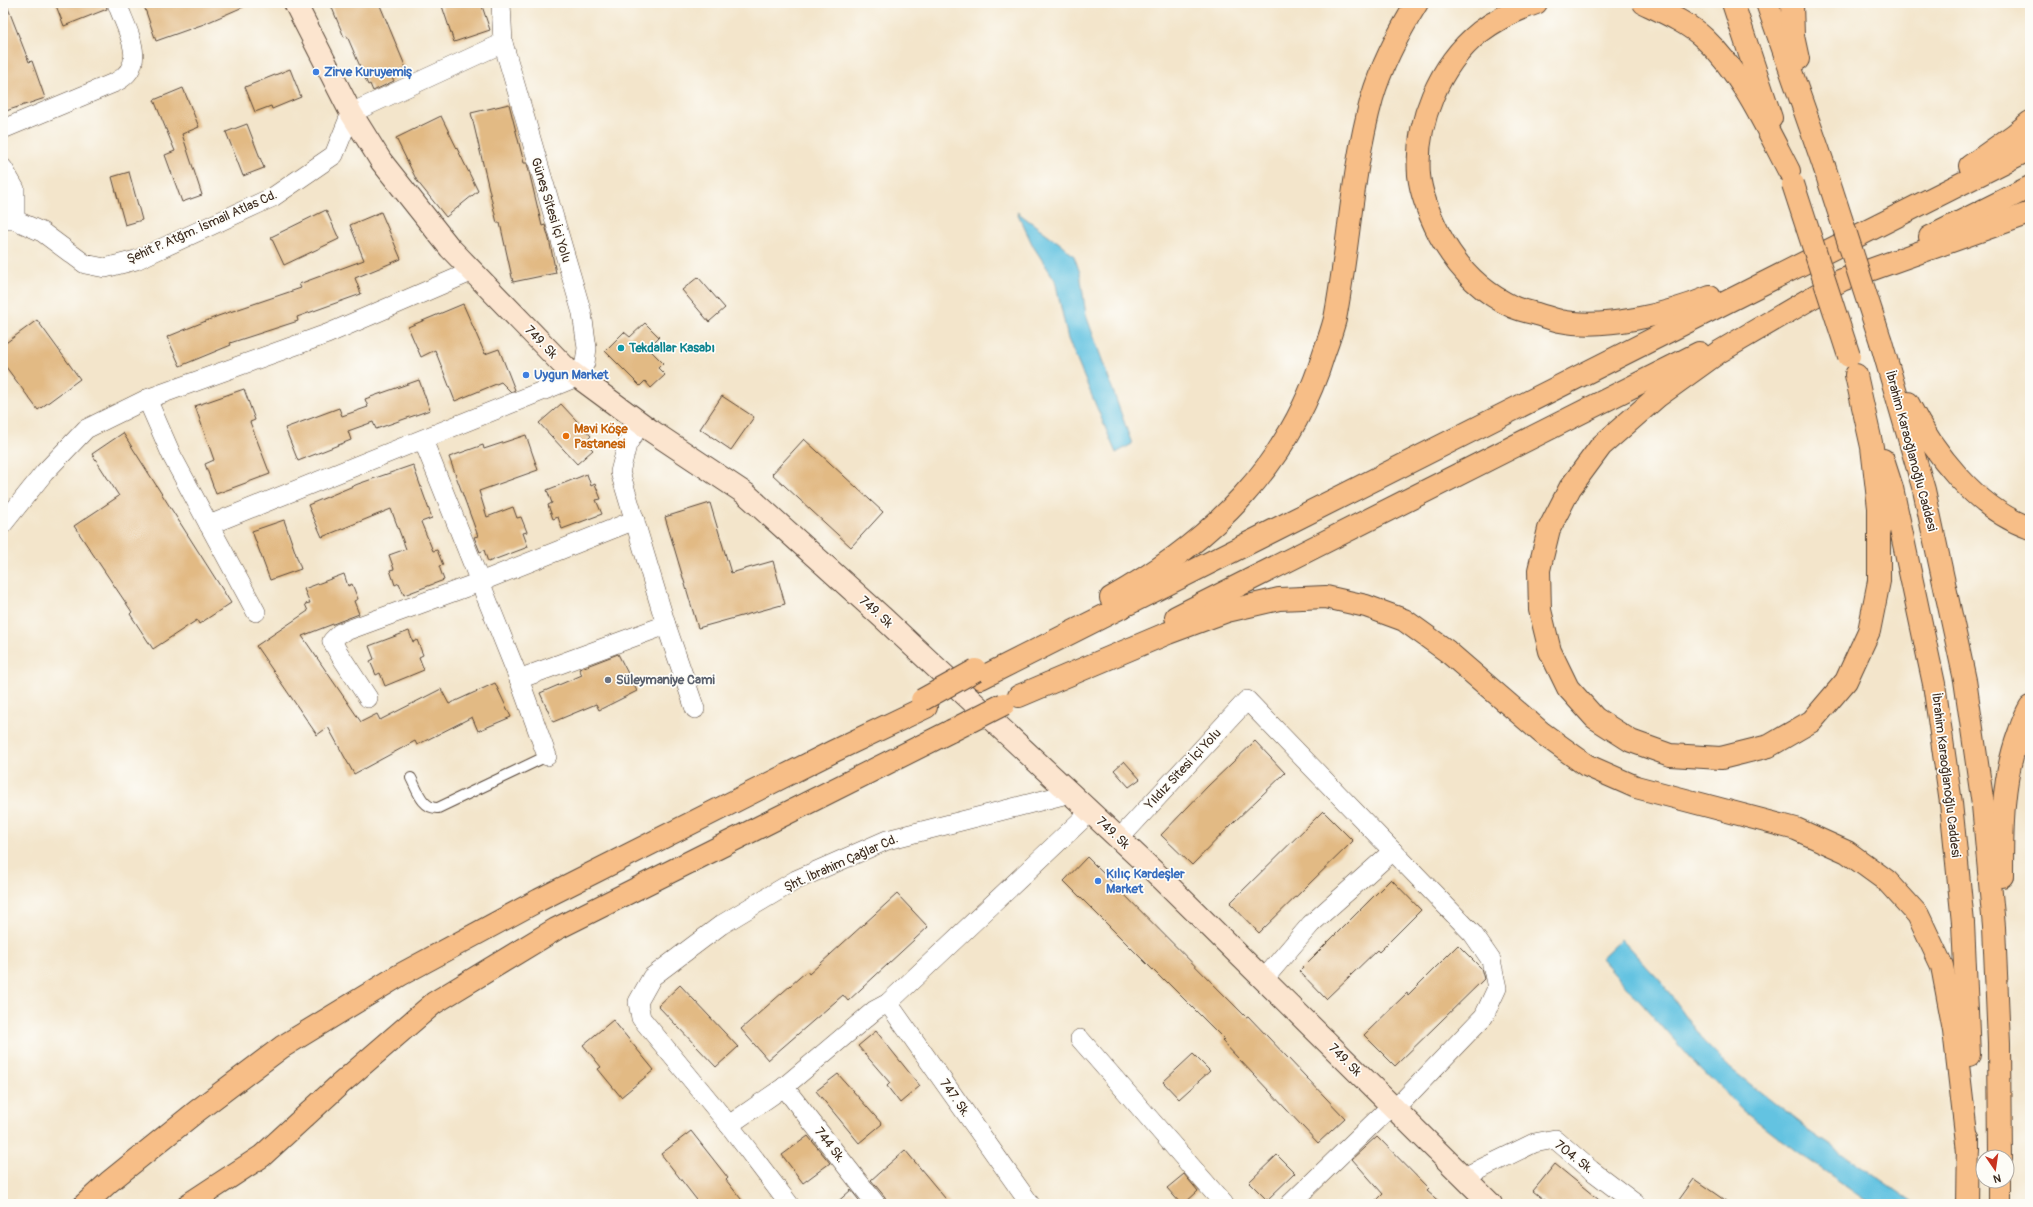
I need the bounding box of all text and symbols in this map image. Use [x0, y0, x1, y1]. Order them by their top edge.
place label: Zirve Kuruyemiş [324, 64, 412, 80]
marker: Zirve Kuruyemiş [311, 67, 321, 77]
street label: Güneş Sitesi İçi Yolu [527, 156, 575, 264]
street label: Şehit P. Atğm. İsmail Atlas Cd. [124, 187, 280, 267]
street label: 749. Sk [521, 322, 561, 362]
place label: Tekdallar Kasabı [628, 340, 715, 356]
marker: Tekdallar Kasabı [616, 343, 626, 353]
place label: Uygun Market [534, 367, 609, 383]
street label: İbrahim Karaoğlanoğlu Caddesi [1882, 369, 1940, 533]
marker: Uygun Market [521, 370, 531, 380]
place label: Mavi Köşe Pastanesi [574, 421, 628, 452]
marker: Mavi Köşe Pastanesi [561, 431, 571, 441]
street label: 749. Sk [856, 593, 897, 632]
place label: Süleymaniye Cami [616, 672, 716, 688]
marker: Süleymaniye Cami [603, 675, 613, 685]
street label: İbrahim Karaoğlanoğlu Caddesi [1928, 692, 1964, 858]
street label: Yıldız Sitesi İçi Yolu [1141, 725, 1225, 813]
street label: 749. Sk [1093, 814, 1133, 853]
street label: Şht. İbrahim Çağlar Cd. [782, 831, 900, 895]
place label: Kılıç Kardeşler Market [1106, 866, 1185, 897]
marker: Kılıç Kardeşler Market [1093, 876, 1103, 886]
street label: 749. Sk [1325, 1040, 1365, 1080]
street label: 747. Sk. [936, 1076, 974, 1120]
street label: 744 Sk. [811, 1124, 849, 1166]
street label: 704. Sk. [1551, 1137, 1597, 1177]
north arrow [1975, 1149, 2015, 1189]
text: N [1992, 1171, 2002, 1186]

